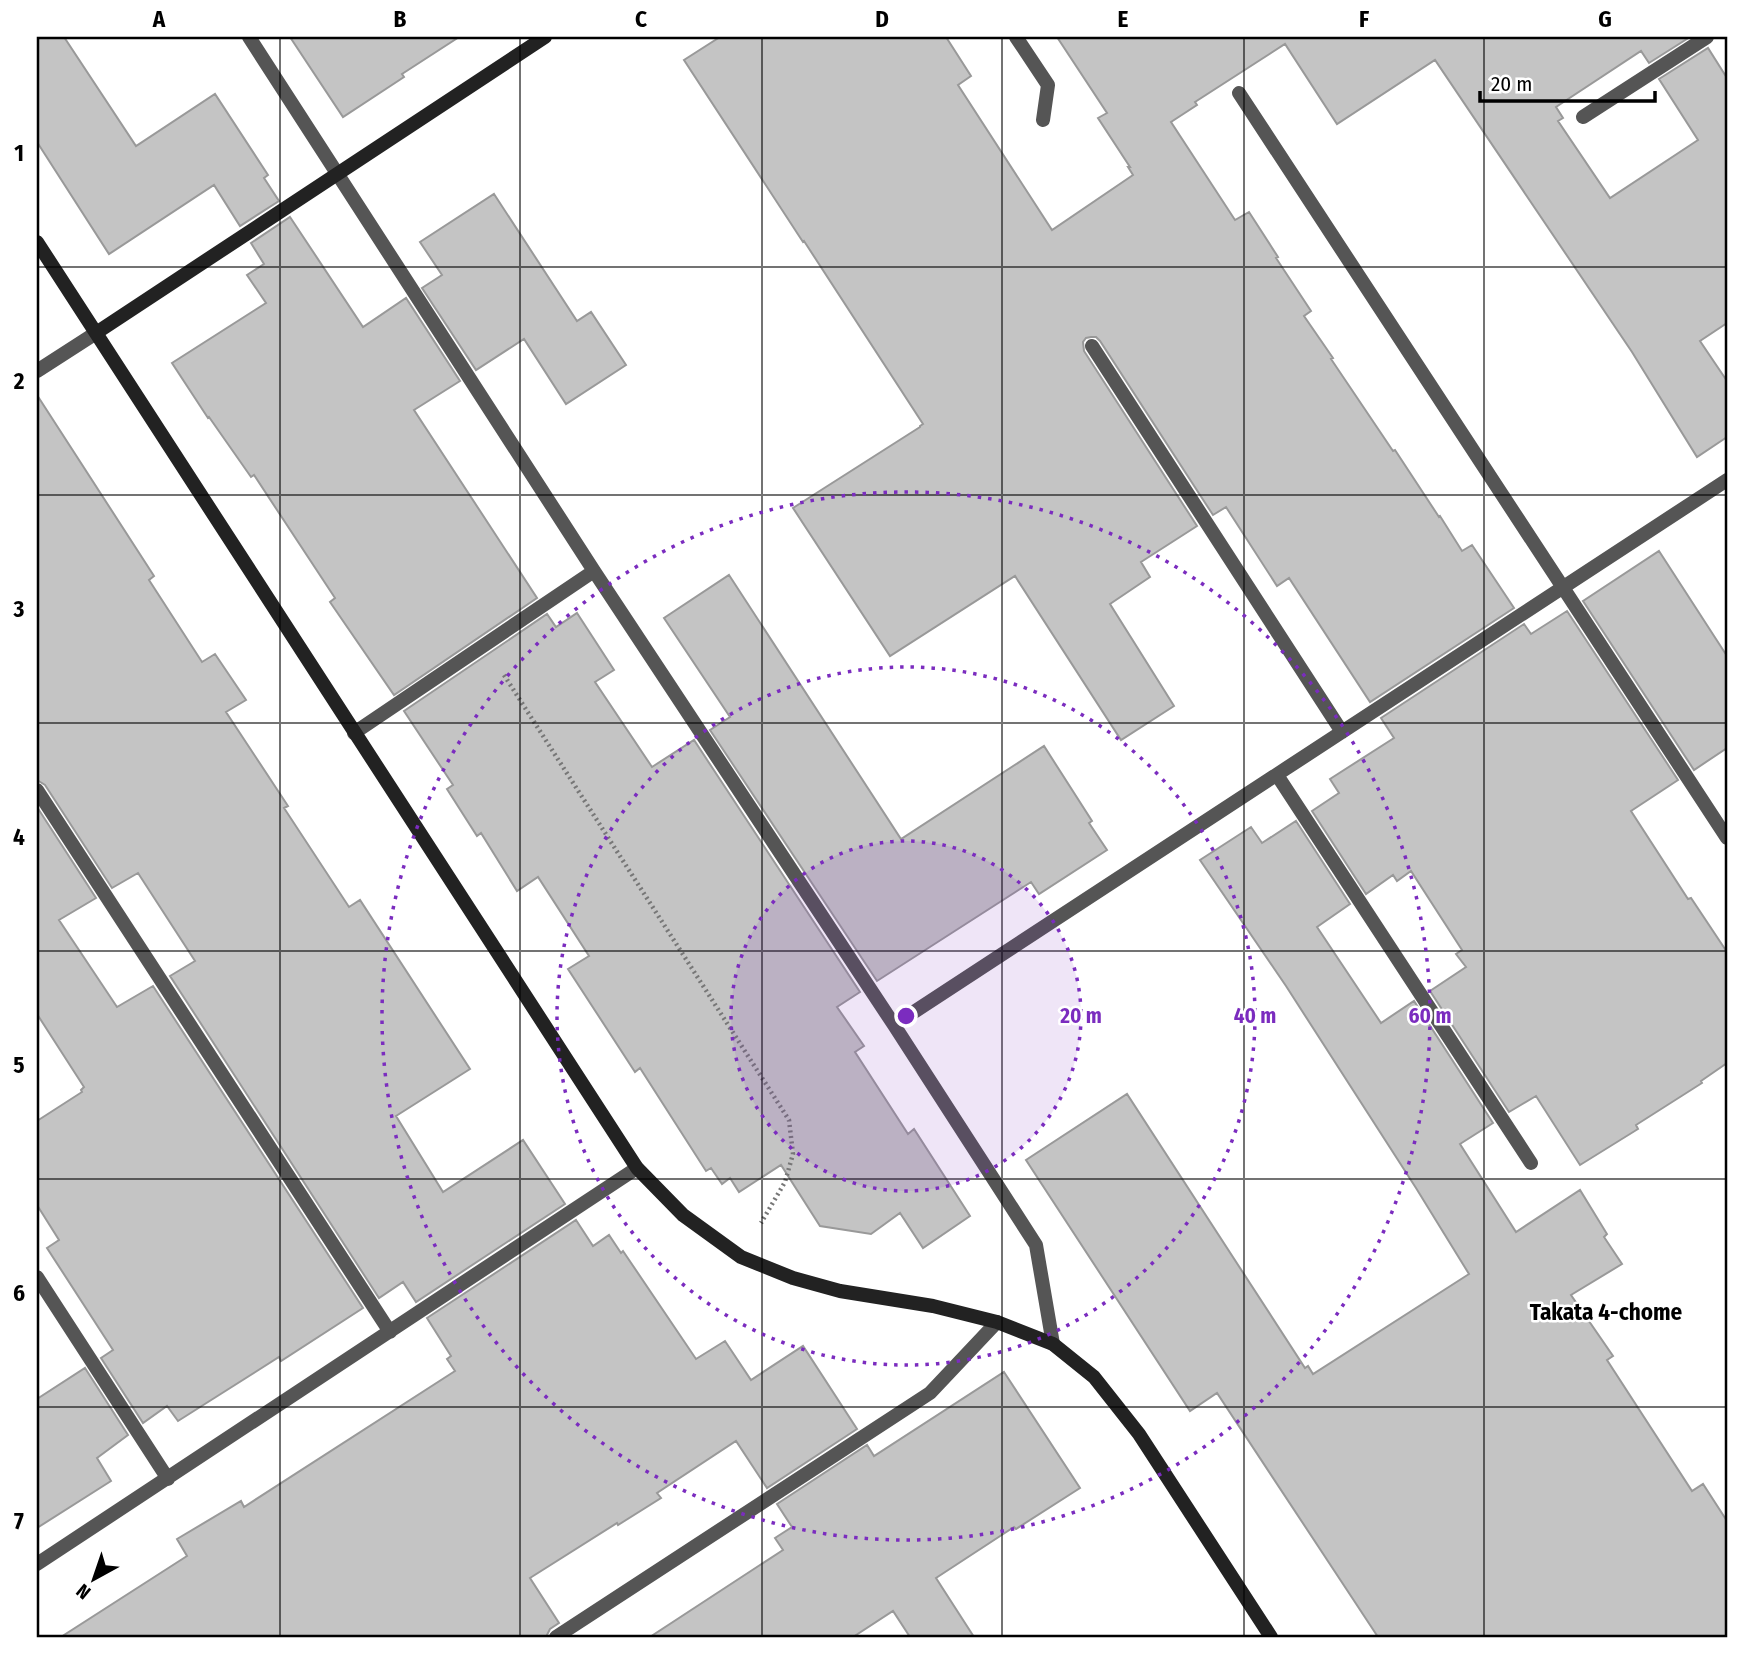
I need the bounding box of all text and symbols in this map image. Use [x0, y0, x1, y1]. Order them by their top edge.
text: A [152, 5, 166, 33]
text: B [394, 5, 407, 33]
text: C [635, 5, 647, 33]
text: D [875, 5, 889, 33]
text: E [1118, 5, 1129, 33]
text: F [1359, 5, 1369, 33]
text: G [1598, 5, 1612, 33]
scale bar [1480, 60, 1656, 104]
text: 20 m [1491, 71, 1532, 97]
text: 1 [14, 139, 24, 167]
text: 2 [13, 367, 25, 395]
text: 3 [13, 595, 25, 623]
text: 4 [13, 823, 25, 851]
text: 20 m [1059, 1003, 1102, 1029]
text: 40 m [1234, 1003, 1276, 1029]
text: 60 m [1409, 1003, 1451, 1029]
centre of rings [894, 1004, 918, 1028]
text: 5 [13, 1051, 25, 1079]
text: 6 [13, 1279, 25, 1307]
district label: Takata 4-chome [1530, 1298, 1683, 1326]
text: 7 [14, 1507, 24, 1535]
north arrow [60, 1544, 130, 1614]
text: N [72, 1579, 95, 1604]

